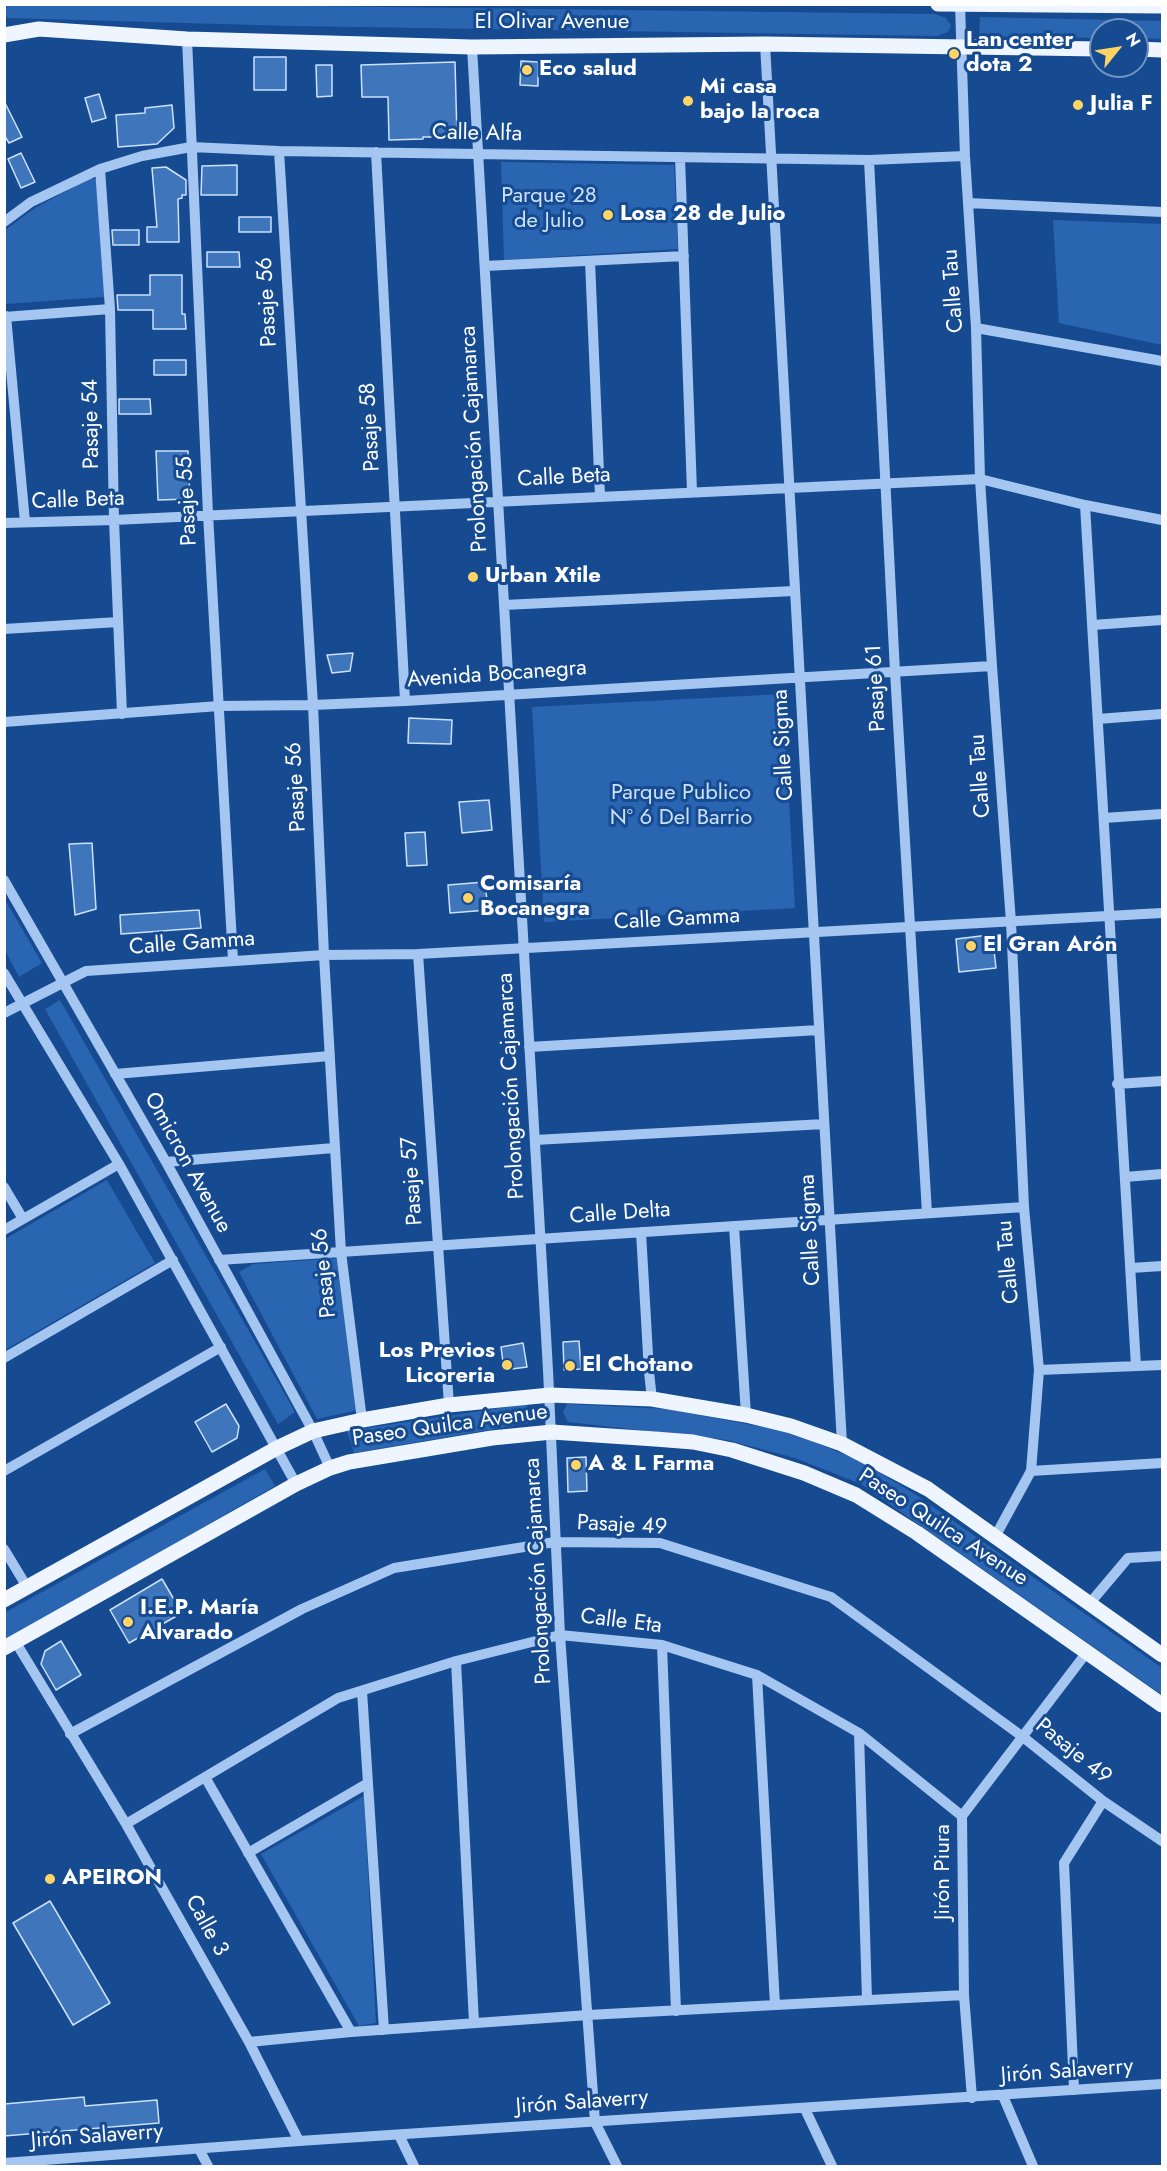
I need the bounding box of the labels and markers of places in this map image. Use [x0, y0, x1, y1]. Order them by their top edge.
place label: Lan center dota 2 [966, 28, 1073, 80]
marker: Lan center dota 2 [947, 47, 961, 61]
place label: Eco salud [539, 57, 637, 83]
marker: Eco salud [520, 63, 534, 77]
place label: Mi casa bajo la roca [700, 75, 820, 126]
place label: Julia F [1090, 92, 1153, 118]
marker: Mi casa bajo la roca [681, 94, 695, 108]
marker: Julia F [1071, 98, 1085, 112]
place label: Losa 28 de Julio [620, 202, 786, 228]
marker: Losa 28 de Julio [601, 208, 615, 222]
place label: Urban Xtile [485, 564, 601, 590]
marker: Urban Xtile [466, 570, 480, 584]
place label: Comisaría Bocanegra [480, 872, 590, 924]
marker: Comisaría Bocanegra [461, 891, 475, 905]
place label: El Gran Arón [983, 933, 1117, 959]
marker: El Gran Arón [964, 939, 978, 953]
place label: Los Previos Licoreria [379, 1339, 495, 1390]
place label: El Chotano [582, 1353, 693, 1379]
marker: Los Previos Licoreria [500, 1358, 514, 1372]
marker: El Chotano [563, 1359, 577, 1373]
place label: A & L Farma [588, 1452, 714, 1478]
marker: A & L Farma [569, 1458, 583, 1472]
place label: I.E.P. María Alvarado [140, 1596, 259, 1648]
marker: I.E.P. María Alvarado [121, 1615, 135, 1629]
place label: APEIRON [62, 1866, 162, 1892]
marker: APEIRON [43, 1872, 57, 1886]

